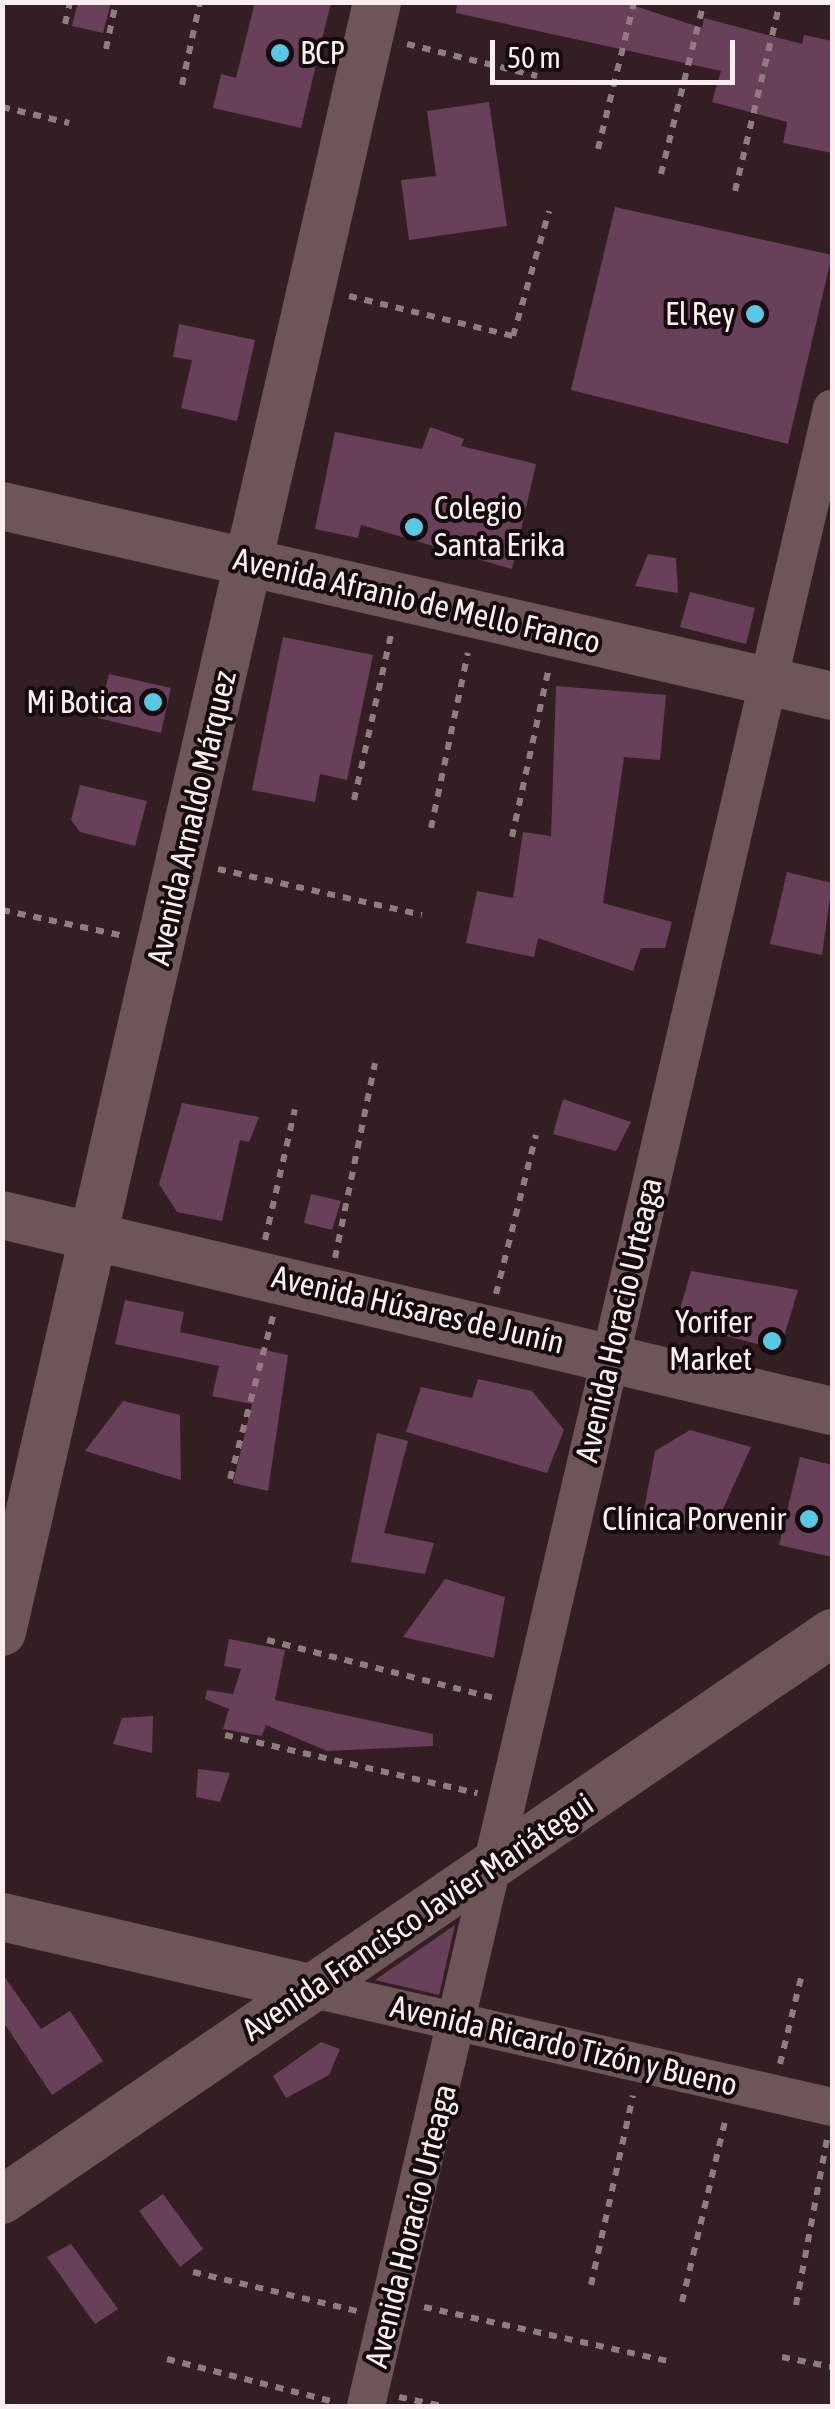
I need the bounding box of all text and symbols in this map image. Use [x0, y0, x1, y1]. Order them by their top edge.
scale bar [495, 20, 740, 82]
place label: BCP [300, 34, 345, 72]
text: 50 m [507, 40, 561, 74]
marker: BCP [269, 42, 291, 64]
place label: El Rey [665, 295, 735, 333]
marker: El Rey [744, 303, 766, 325]
place label: Colegio Santa Erika [434, 490, 566, 565]
marker: Colegio Santa Erika [403, 516, 425, 538]
street label: Avenida Afranio de Mello Franco [230, 540, 604, 662]
street label: Avenida Arnaldo Márquez [139, 667, 245, 969]
place label: Mi Botica [26, 683, 133, 721]
marker: Mi Botica [142, 691, 164, 713]
street label: Avenida Horacio Urteaga [568, 1174, 670, 1466]
street label: Avenida Húsares de Junín [268, 1258, 568, 1362]
place label: Yorifer Market [669, 1304, 752, 1379]
marker: Yorifer Market [761, 1330, 783, 1352]
place label: Clínica Porvenir [602, 1500, 786, 1538]
marker: Clínica Porvenir [796, 1506, 822, 1532]
street label: Avenida Francisco Javier Mariátegui [235, 1785, 601, 2049]
street label: Avenida Ricardo Tizón y Bueno [387, 1987, 741, 2105]
street label: Avenida Horacio Urteaga [357, 2080, 465, 2372]

